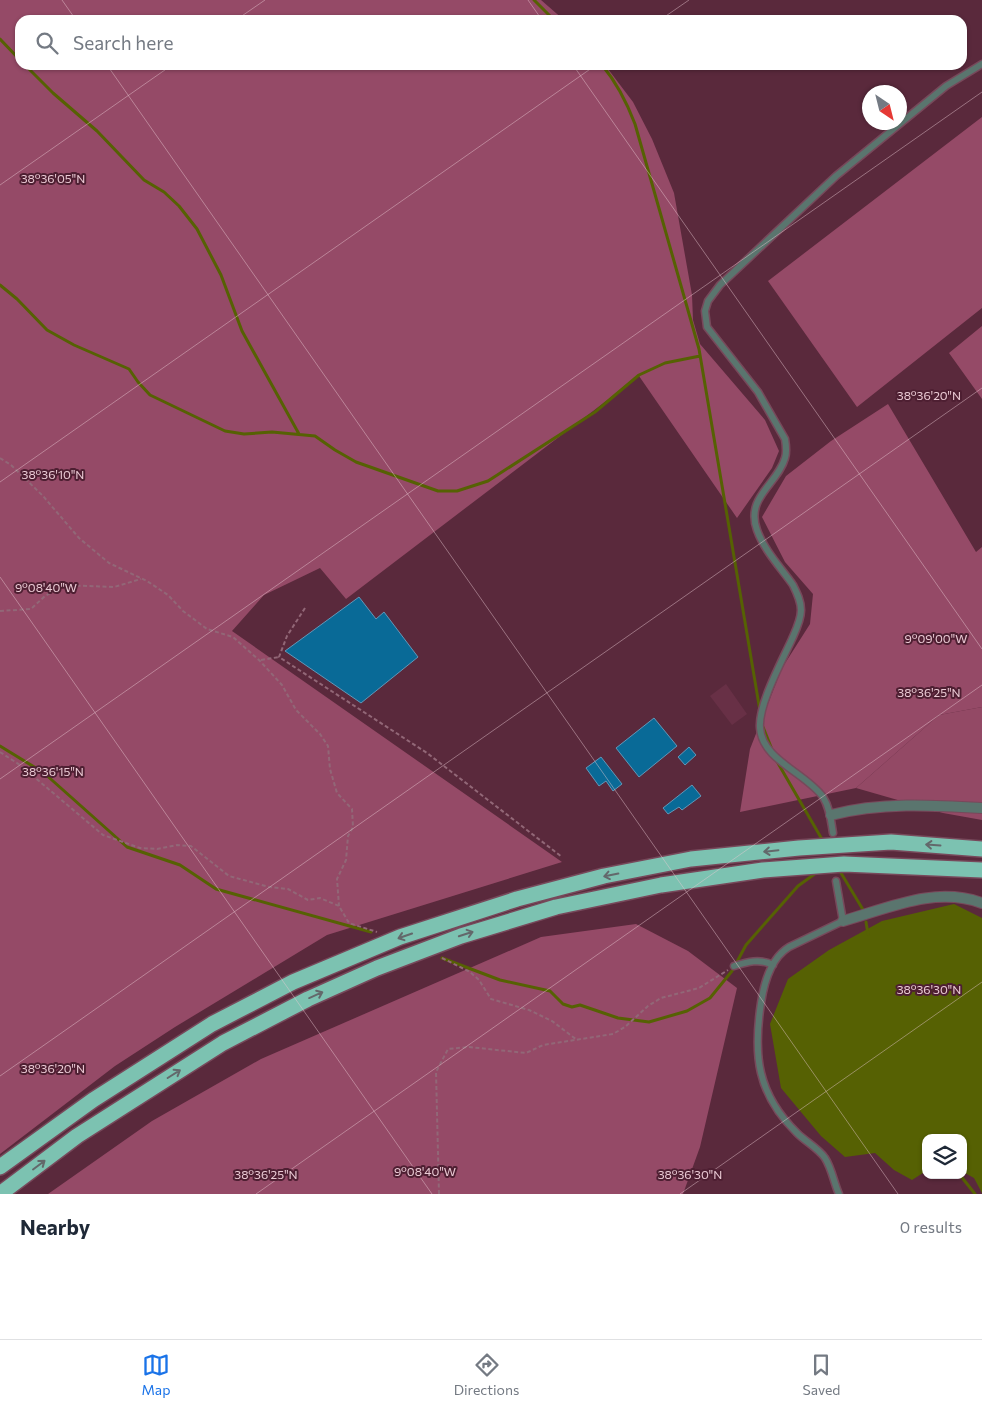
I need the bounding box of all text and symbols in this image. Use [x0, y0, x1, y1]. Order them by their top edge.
search box [15, 15, 967, 70]
icon: search [33, 29, 61, 57]
text: Search here [73, 31, 173, 54]
north arrow [862, 85, 907, 130]
text: 38°36'05"N [21, 171, 85, 185]
text: 38°36'20"N [897, 388, 961, 402]
text: 38°36'10"N [22, 467, 84, 481]
text: 9°08'40"W [15, 580, 77, 594]
text: 9°09'00"W [905, 631, 967, 645]
text: 38°36'25"N [897, 685, 961, 699]
text: 38°36'15"N [22, 764, 84, 778]
one-way arrow [926, 841, 942, 850]
one-way arrow [764, 846, 780, 856]
one-way arrow [603, 871, 619, 880]
one-way arrow [458, 929, 474, 939]
one-way arrow [397, 932, 413, 941]
text: 38°36'30"N [897, 982, 961, 996]
one-way arrow [308, 990, 323, 1000]
text: 38°36'20"N [21, 1061, 85, 1075]
one-way arrow [166, 1068, 180, 1078]
map controls [922, 1134, 967, 1179]
button: layers [922, 1134, 967, 1179]
one-way arrow [32, 1159, 45, 1170]
text: 9°08'40"W [394, 1164, 456, 1178]
text: 38°36'25"N [234, 1167, 298, 1181]
text: 38°36'30"N [658, 1167, 722, 1181]
text: Nearby [20, 1214, 90, 1239]
text: 0 results [900, 1217, 962, 1236]
tab: Map [142, 1351, 170, 1398]
tab: Directions [454, 1351, 519, 1398]
tab: Saved [803, 1351, 840, 1398]

